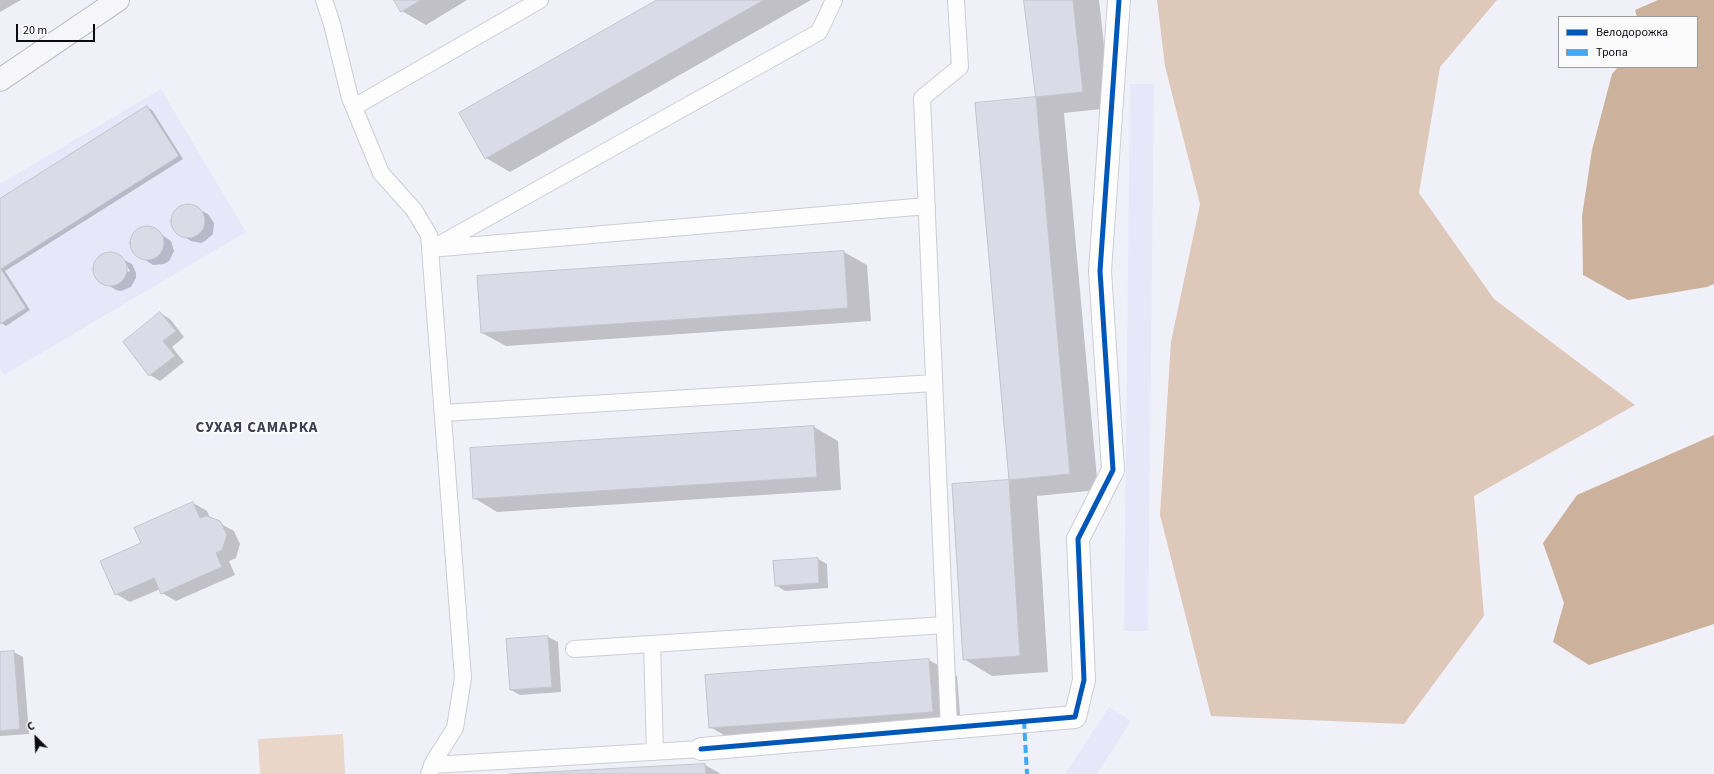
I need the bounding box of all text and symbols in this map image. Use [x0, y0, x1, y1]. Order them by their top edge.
scale bar [18, 16, 97, 42]
legend [1558, 16, 1698, 68]
text: 20 m [23, 22, 47, 39]
text: Велодорожка [1596, 24, 1668, 41]
text: Тропа [1596, 44, 1628, 61]
district label: СУХАЯ САМАРКА [196, 420, 318, 438]
north arrow [16, 718, 56, 758]
text: С [25, 718, 37, 735]

